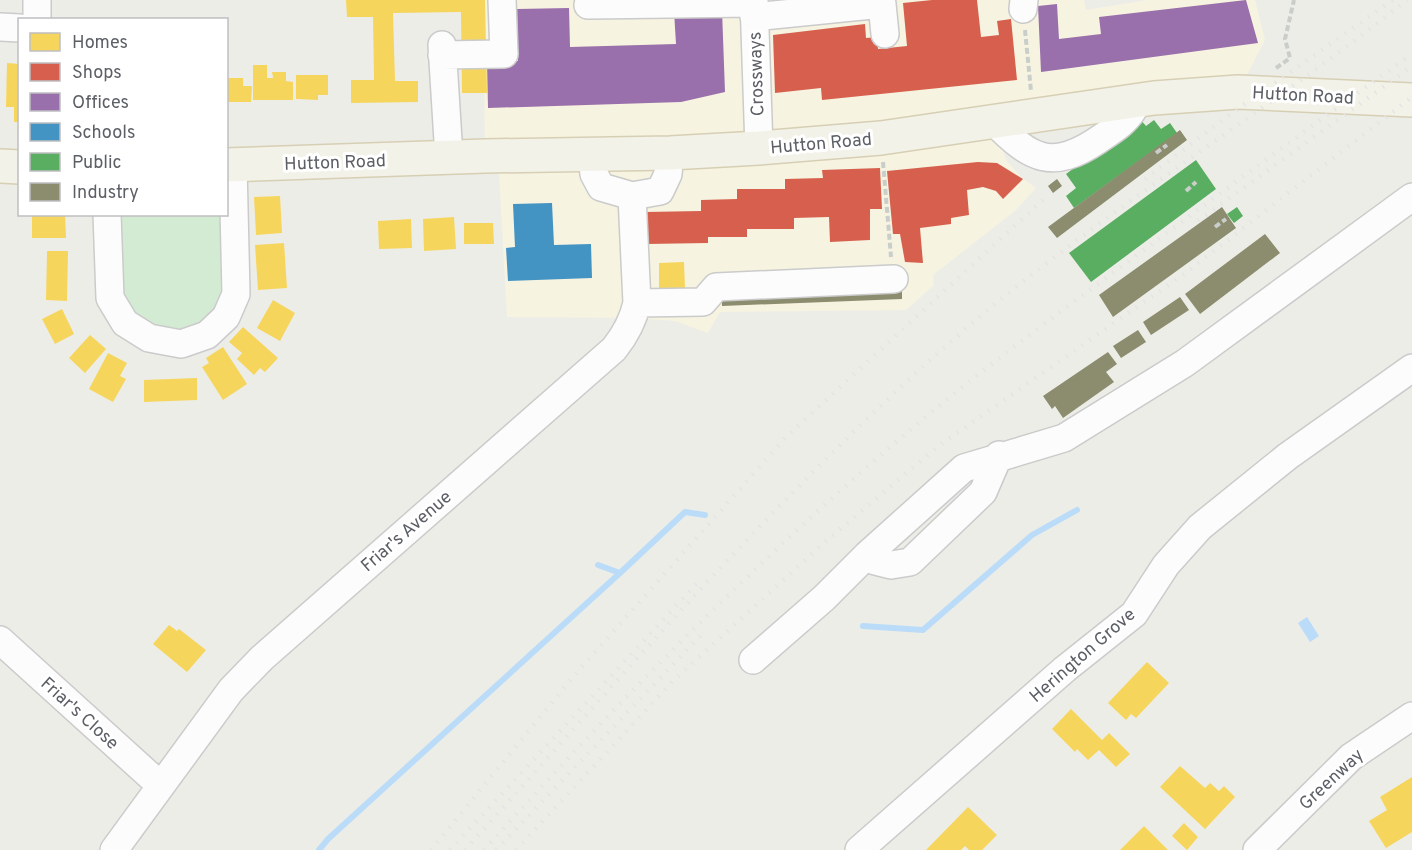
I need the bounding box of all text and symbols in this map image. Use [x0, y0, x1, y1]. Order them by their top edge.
legend [18, 18, 228, 216]
street label: Crossways [745, 31, 770, 117]
text: Homes [72, 32, 128, 55]
text: Shops [72, 62, 122, 85]
street label: Hutton Road [1251, 82, 1354, 111]
text: Offices [72, 92, 129, 115]
text: Schools [72, 122, 135, 145]
street label: Hutton Road [769, 129, 873, 160]
street label: Hutton Road [284, 150, 386, 177]
text: Public [72, 152, 122, 175]
text: Industry [72, 182, 139, 205]
street label: Friar's Avenue [357, 486, 457, 578]
street label: Herington Grove [1025, 604, 1141, 708]
street label: Friar's Close [35, 673, 123, 755]
street label: Greenway [1295, 744, 1369, 816]

